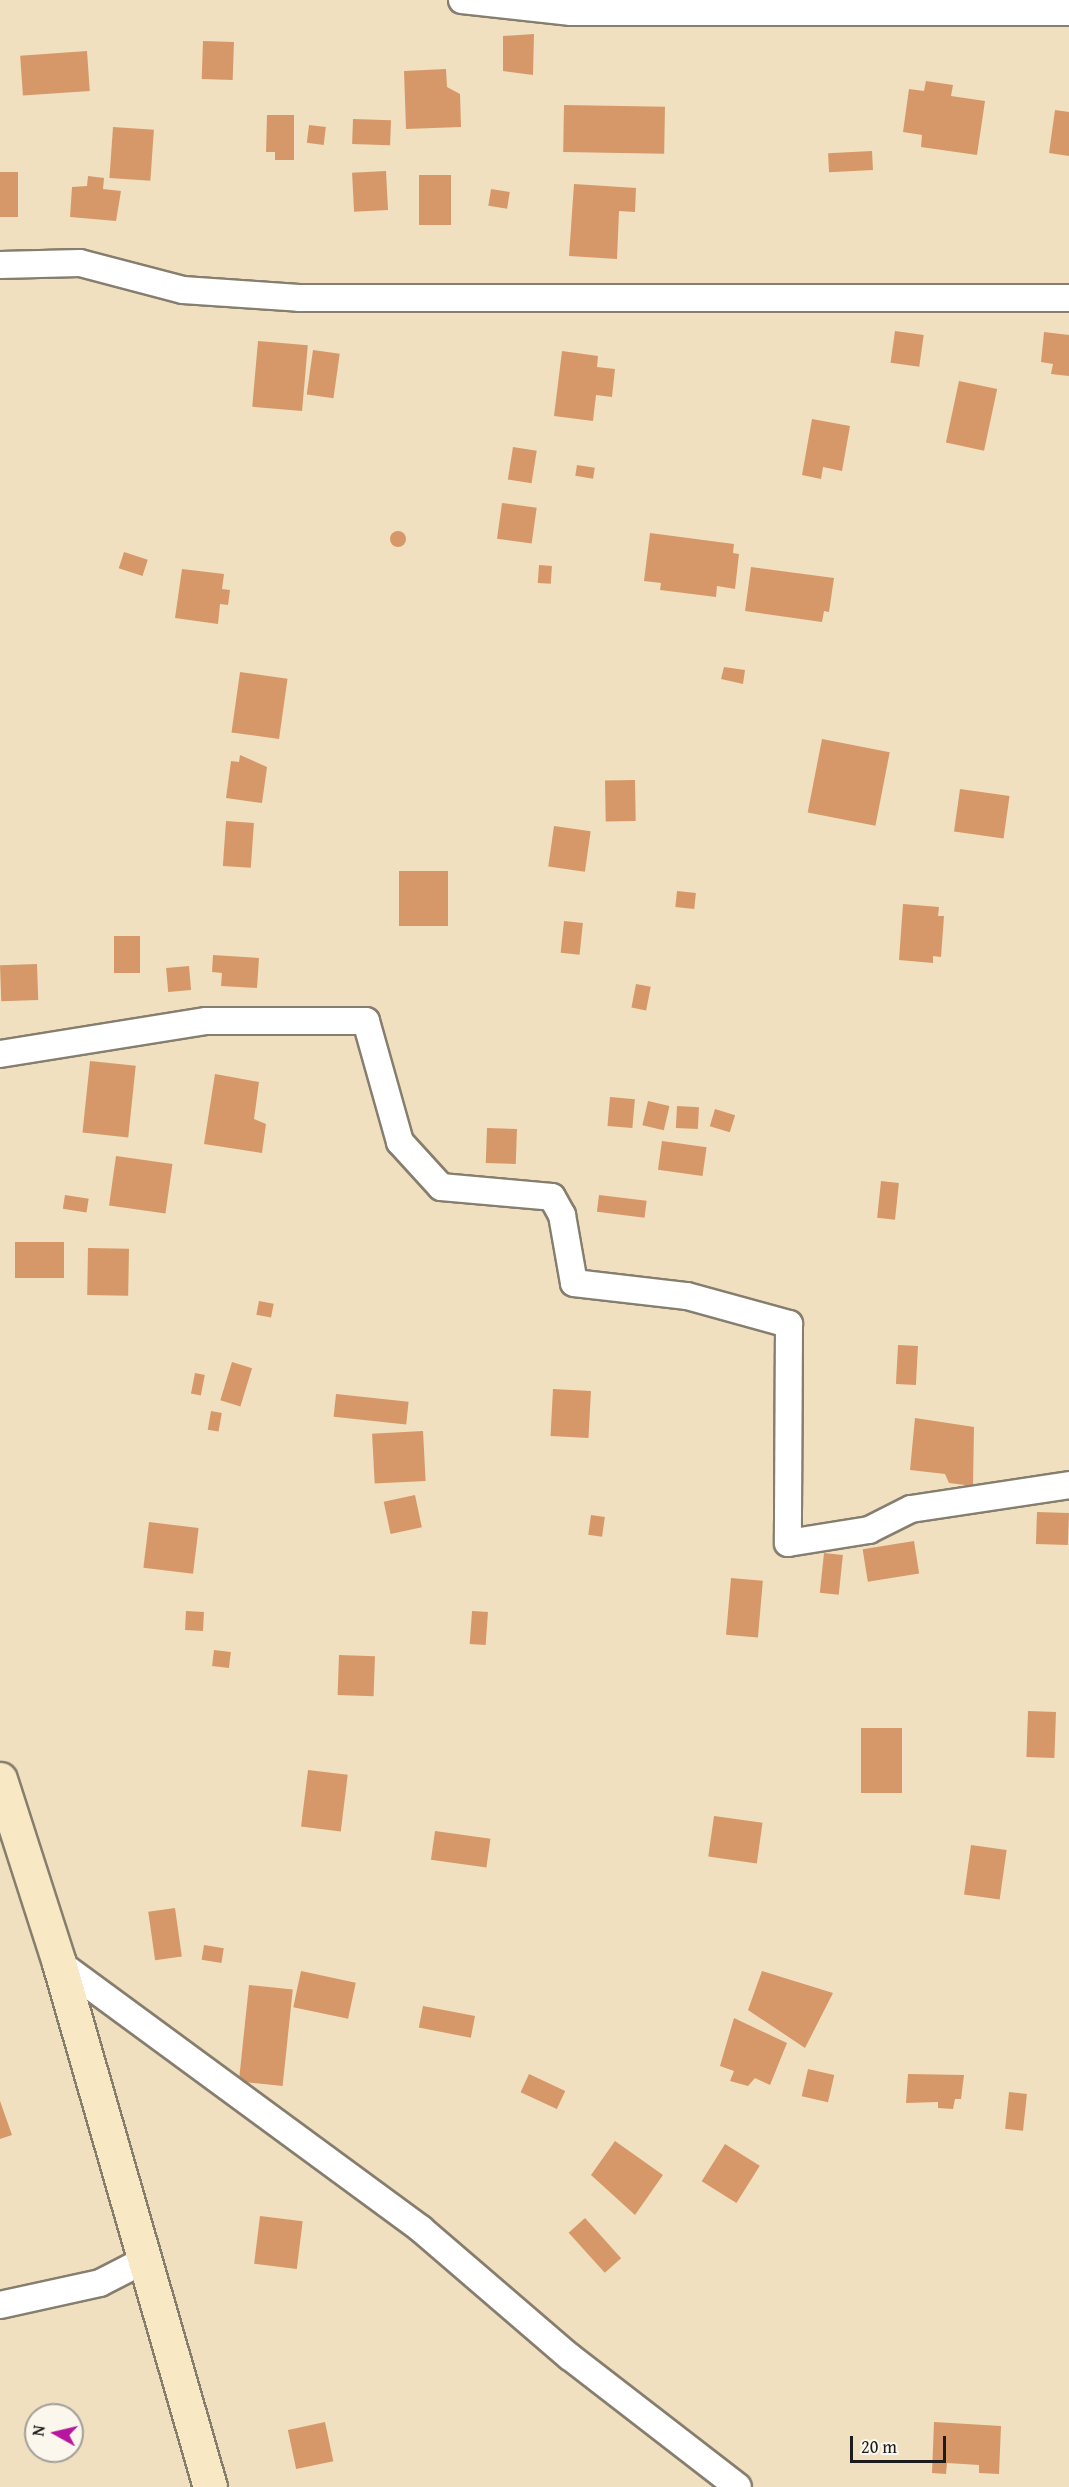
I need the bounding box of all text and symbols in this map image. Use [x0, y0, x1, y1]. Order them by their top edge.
north arrow [24, 2403, 84, 2463]
text: N [26, 2424, 51, 2438]
scale bar [853, 2424, 949, 2462]
text: 20 m [861, 2433, 897, 2460]

